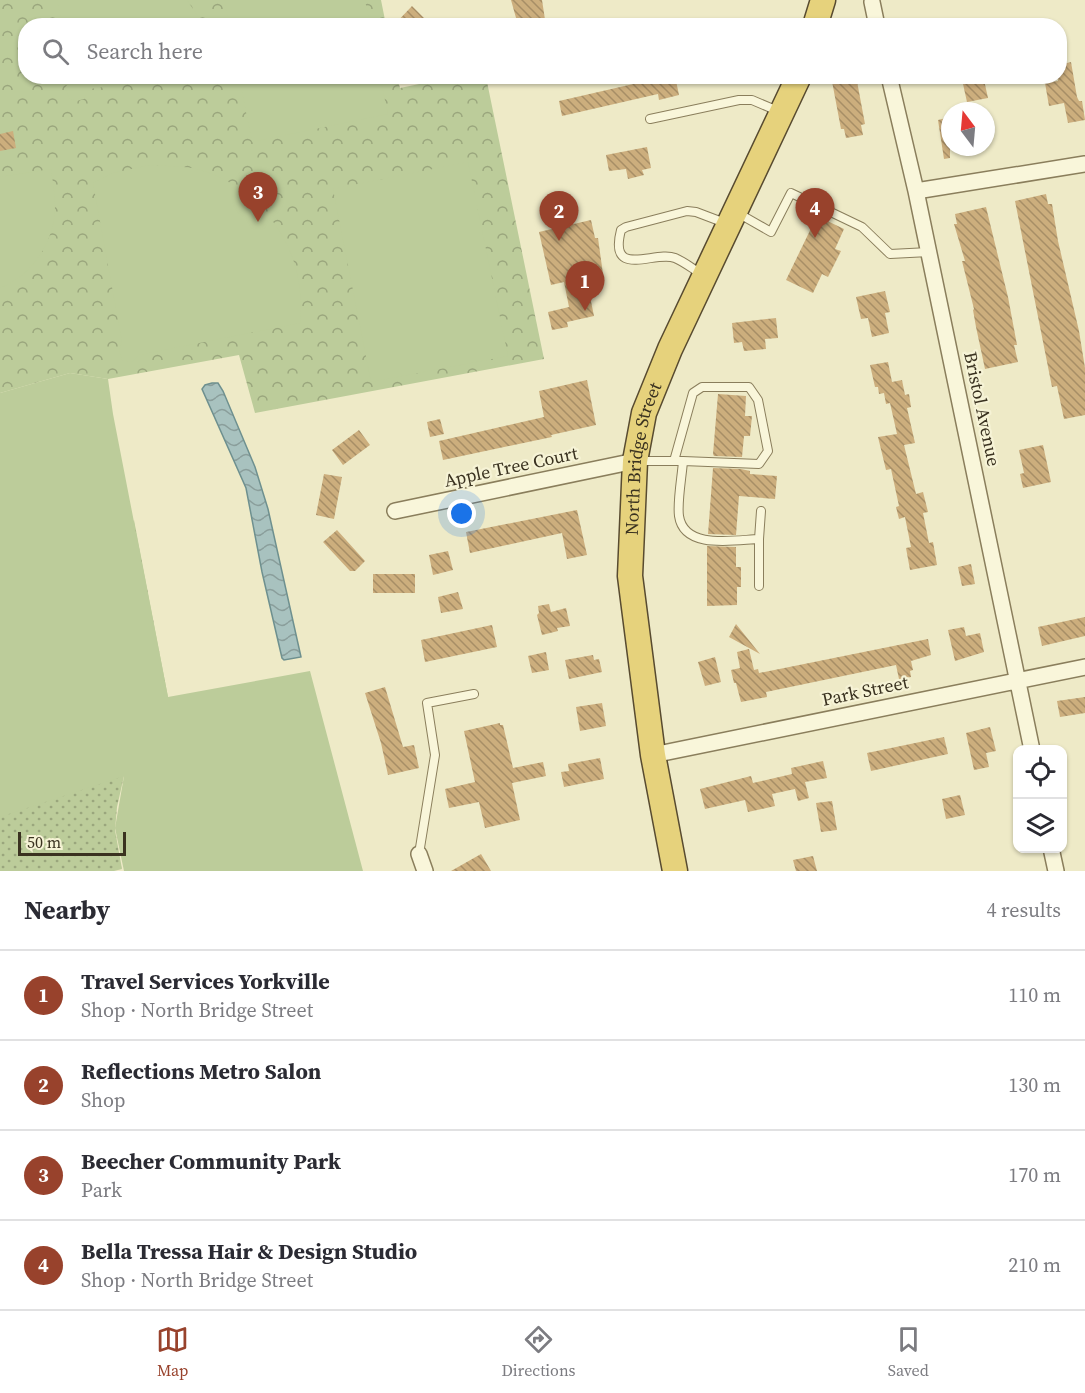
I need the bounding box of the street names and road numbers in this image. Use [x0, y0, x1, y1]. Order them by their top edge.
street label: Bristol Avenue [958, 349, 1007, 468]
street label: North Bridge Street [619, 378, 667, 536]
street label: Apple Tree Court [442, 440, 580, 493]
street label: Park Street [819, 669, 911, 712]

